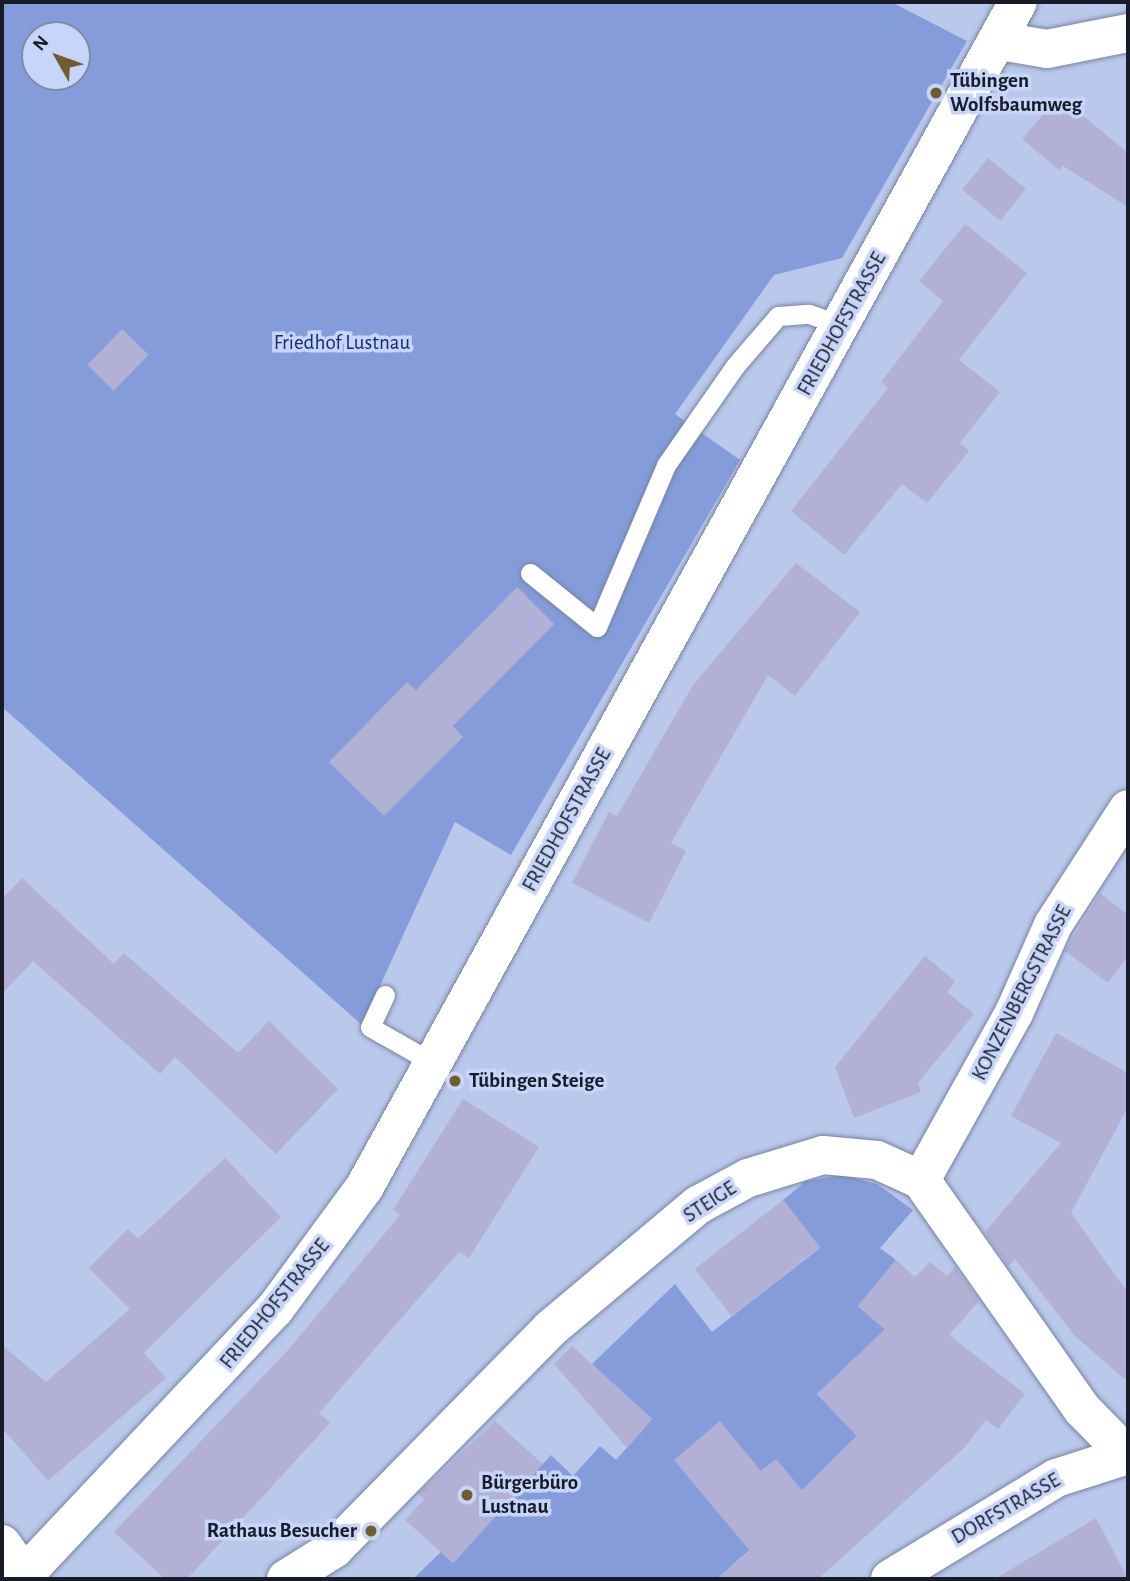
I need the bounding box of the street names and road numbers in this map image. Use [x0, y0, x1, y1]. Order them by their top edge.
street label: FRIEDHOFSTRASSE [792, 248, 892, 400]
street label: FRIEDHOFSTRASSE [517, 744, 617, 896]
street label: KONZENBERGSTRASSE [967, 901, 1077, 1085]
street label: STEIGE [679, 1176, 741, 1228]
street label: FRIEDHOFSTRASSE [215, 1234, 335, 1374]
street label: DORFSTRASSE [947, 1468, 1065, 1550]

